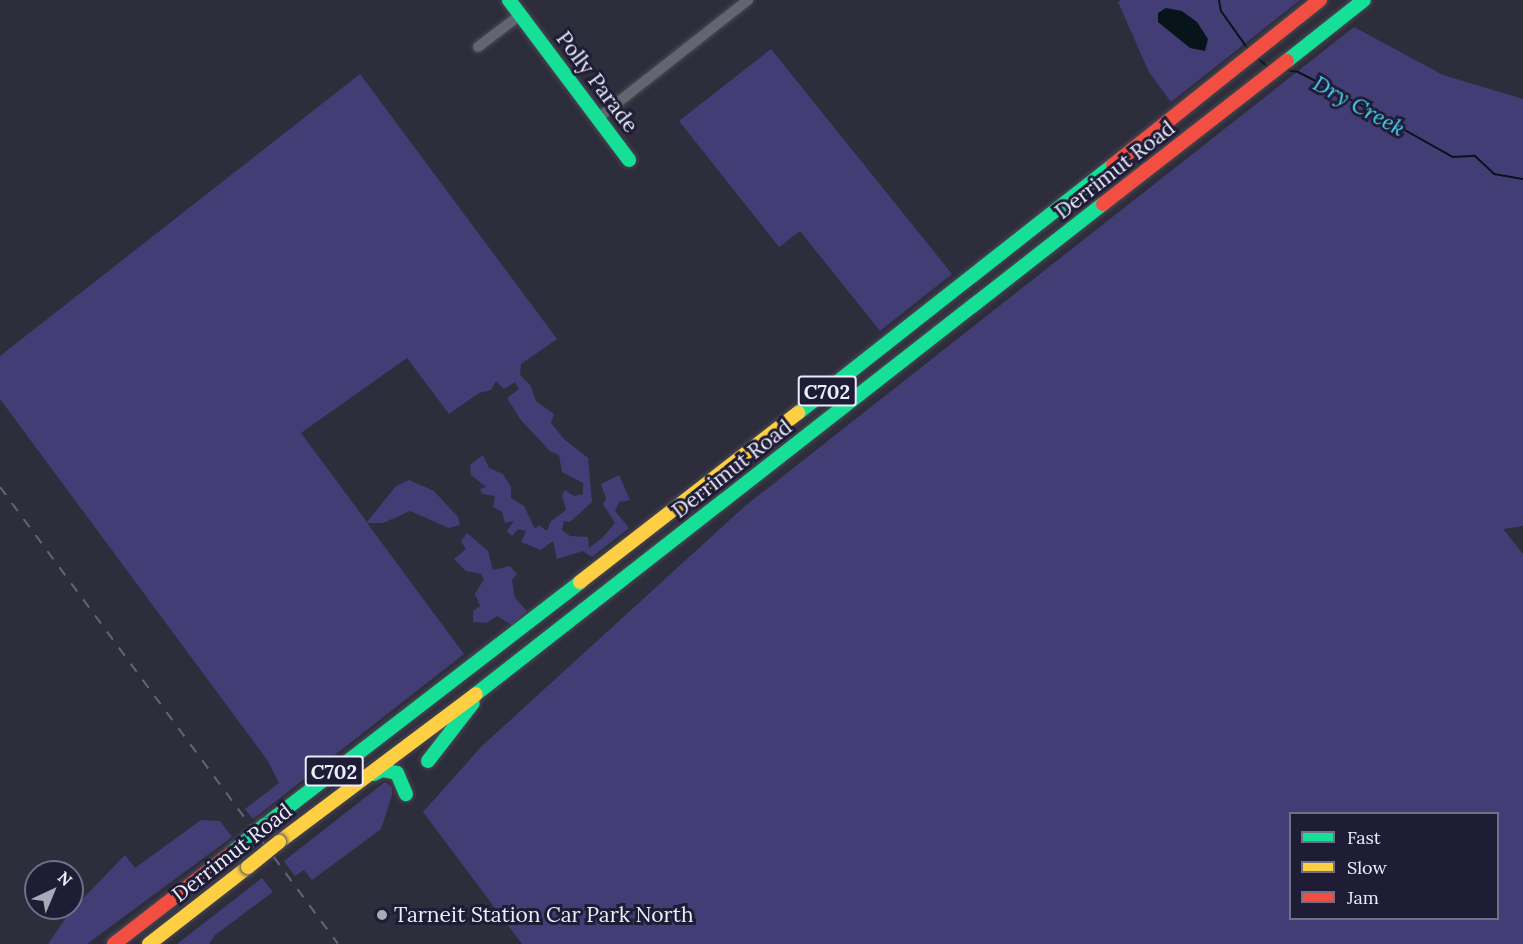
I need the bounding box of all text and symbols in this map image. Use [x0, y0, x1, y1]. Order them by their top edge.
street label: Polly Parade [551, 27, 643, 137]
water label: Dry Creek [1308, 70, 1410, 142]
street label: Derrimut Road [1050, 115, 1180, 225]
road number: C702 [797, 374, 857, 408]
street label: Derrimut Road [667, 414, 797, 524]
road number: C702 [304, 754, 364, 788]
street label: Derrimut Road [167, 798, 297, 908]
legend [1289, 812, 1499, 920]
text: Fast [1347, 826, 1381, 849]
text: Slow [1347, 856, 1387, 879]
north arrow [24, 860, 84, 920]
text: N [54, 867, 77, 890]
text: Jam [1347, 886, 1379, 909]
place label: Tarneit Station Car Park North [394, 902, 693, 928]
marker: Tarneit Station Car Park North [375, 908, 389, 922]

